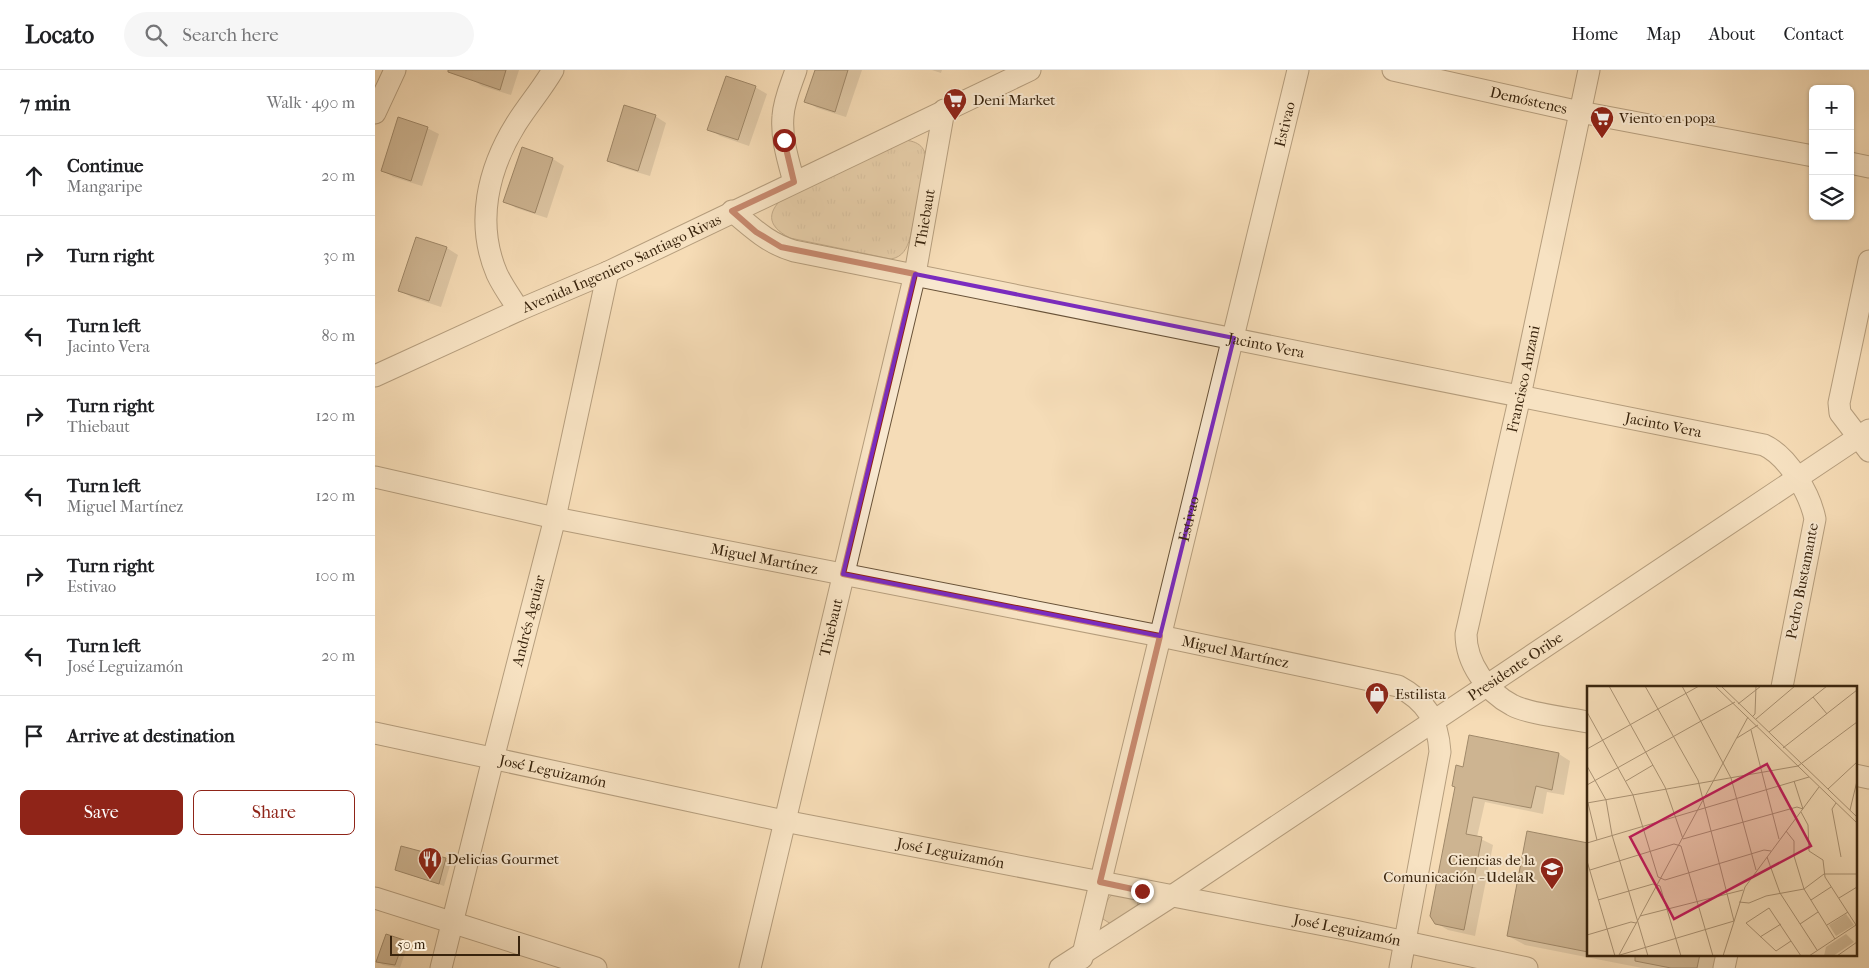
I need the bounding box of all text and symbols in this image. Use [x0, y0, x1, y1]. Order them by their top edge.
search box [124, 12, 474, 57]
text: Locato [25, 21, 94, 49]
icon: search [142, 21, 170, 49]
text: Search here [182, 24, 279, 46]
text: Home [1571, 24, 1618, 45]
text: Map [1646, 24, 1681, 45]
text: About [1709, 24, 1755, 45]
text: Contact [1783, 24, 1844, 45]
street label: Demóstenes [1488, 83, 1569, 118]
map controls [1809, 85, 1854, 220]
button: + [1809, 85, 1854, 130]
supermarket icon: Deni Market [942, 87, 968, 121]
text: 7 min [20, 91, 71, 115]
place label: Deni Market [973, 91, 1056, 109]
text: Walk · 490 m [267, 93, 355, 112]
street label: Estivao [1271, 99, 1299, 149]
supermarket icon: Viento en popa [1589, 105, 1615, 139]
place label: Viento en popa [1618, 109, 1716, 127]
route start [773, 129, 796, 152]
button: − [1809, 130, 1854, 175]
text: Continue [67, 155, 143, 177]
icon: ahead [20, 162, 48, 190]
text: 20 m [321, 166, 355, 185]
button: layers [1809, 175, 1854, 220]
text: Mangaripe [67, 177, 142, 196]
street label: Thiebaut [911, 187, 939, 249]
street label: Avenida Ingeniero Santiago Rivas [518, 210, 724, 317]
icon: right [20, 242, 48, 270]
text: Turn right [67, 245, 154, 267]
text: 30 m [323, 246, 355, 265]
text: Turn left [67, 315, 141, 337]
icon: left [20, 322, 48, 350]
street label: Francisco Anzani [1503, 323, 1544, 434]
text: 80 m [321, 326, 355, 345]
street label: Jacinto Vera [1225, 329, 1307, 362]
text: Jacinto Vera [67, 337, 150, 356]
text: Turn right [67, 395, 154, 417]
icon: right [20, 402, 48, 430]
text: 120 m [316, 406, 355, 425]
street label: Jacinto Vera [1622, 408, 1704, 442]
text: Thiebaut [67, 417, 130, 436]
text: Turn left [67, 475, 141, 497]
icon: left [20, 482, 48, 510]
text: 120 m [316, 486, 355, 505]
street label: Estivao [1175, 494, 1203, 543]
text: Miguel Martínez [67, 497, 183, 516]
street label: Pedro Bustamante [1782, 521, 1822, 641]
street label: Miguel Martínez [709, 540, 820, 578]
text: Turn right [67, 555, 154, 577]
icon: right [20, 562, 48, 590]
text: 100 m [315, 566, 355, 585]
street label: Andrés Aguiar [508, 573, 549, 669]
text: Estivao [67, 577, 116, 596]
street label: Thiebaut [815, 596, 847, 658]
street label: Presidente Oribe [1464, 628, 1567, 705]
street label: Miguel Martínez [1180, 632, 1291, 672]
text: Turn left [67, 635, 141, 657]
icon: left [20, 642, 48, 670]
text: 20 m [321, 646, 355, 665]
text: José Leguizamón [67, 657, 183, 676]
shop icon: Estilista [1364, 681, 1390, 715]
place label: Estilista [1395, 685, 1447, 703]
inset map [1587, 686, 1857, 956]
icon: arrive [20, 722, 48, 750]
text: Arrive at destination [67, 725, 235, 747]
street label: José Leguizamón [497, 751, 608, 792]
button: Save [20, 790, 183, 835]
button: Share [193, 790, 355, 835]
street label: José Leguizamón [894, 834, 1006, 872]
restaurant icon: Delicias Gourmet [417, 846, 443, 880]
place label: Delicias Gourmet [447, 850, 560, 868]
place label: Ciencias de la Comunicación - UdelaR [1383, 851, 1536, 886]
school or university icon: Ciencias de la Comunicación - UdelaR [1539, 856, 1565, 890]
route end [1131, 880, 1154, 903]
street label: José Leguizamón [1291, 910, 1403, 950]
scale bar [390, 933, 520, 956]
text: 50 m [397, 936, 425, 953]

